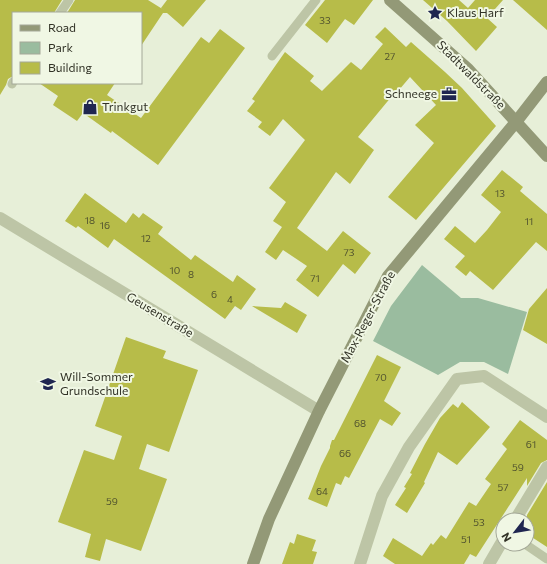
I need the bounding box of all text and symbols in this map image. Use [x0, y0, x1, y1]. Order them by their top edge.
place icon: Klaus Harf [426, 4, 444, 22]
place label: Klaus Harf [447, 5, 504, 19]
legend [12, 12, 142, 84]
house number: 33 [319, 14, 331, 26]
text: Road [48, 20, 76, 34]
street label: Stadtwaldstraße [435, 37, 509, 111]
text: Park [48, 40, 74, 54]
house number: 27 [385, 50, 395, 62]
text: Building [48, 60, 92, 74]
office icon: Schneege [440, 85, 458, 103]
place label: Schneege [385, 86, 437, 100]
shop icon: Trinkgut [81, 98, 99, 116]
place label: Trinkgut [102, 99, 148, 113]
house number: 13 [495, 187, 505, 199]
house number: 18 [85, 214, 95, 226]
house number: 11 [525, 215, 533, 227]
house number: 16 [100, 219, 110, 231]
house number: 12 [141, 232, 151, 244]
house number: 73 [344, 246, 355, 258]
house number: 10 [170, 264, 180, 276]
house number: 8 [188, 268, 194, 280]
street label: Max-Reger-Straße [337, 268, 397, 365]
house number: 71 [310, 272, 320, 284]
house number: 6 [211, 288, 217, 300]
street label: Geusenstraße [125, 289, 196, 340]
house number: 4 [227, 293, 233, 305]
place label: Will-Sommer Grundschule [60, 369, 133, 397]
house number: 70 [375, 371, 387, 383]
school or university icon: Will-Sommer Grundschule [39, 375, 57, 393]
house number: 68 [354, 417, 366, 429]
house number: 61 [526, 438, 536, 450]
house number: 66 [339, 447, 351, 459]
house number: 59 [512, 461, 524, 473]
house number: 57 [497, 481, 509, 493]
house number: 64 [316, 485, 328, 497]
house number: 59 [106, 495, 118, 507]
north arrow [495, 512, 535, 552]
house number: 53 [473, 516, 485, 528]
text: N [498, 531, 514, 544]
house number: 51 [461, 533, 471, 545]

